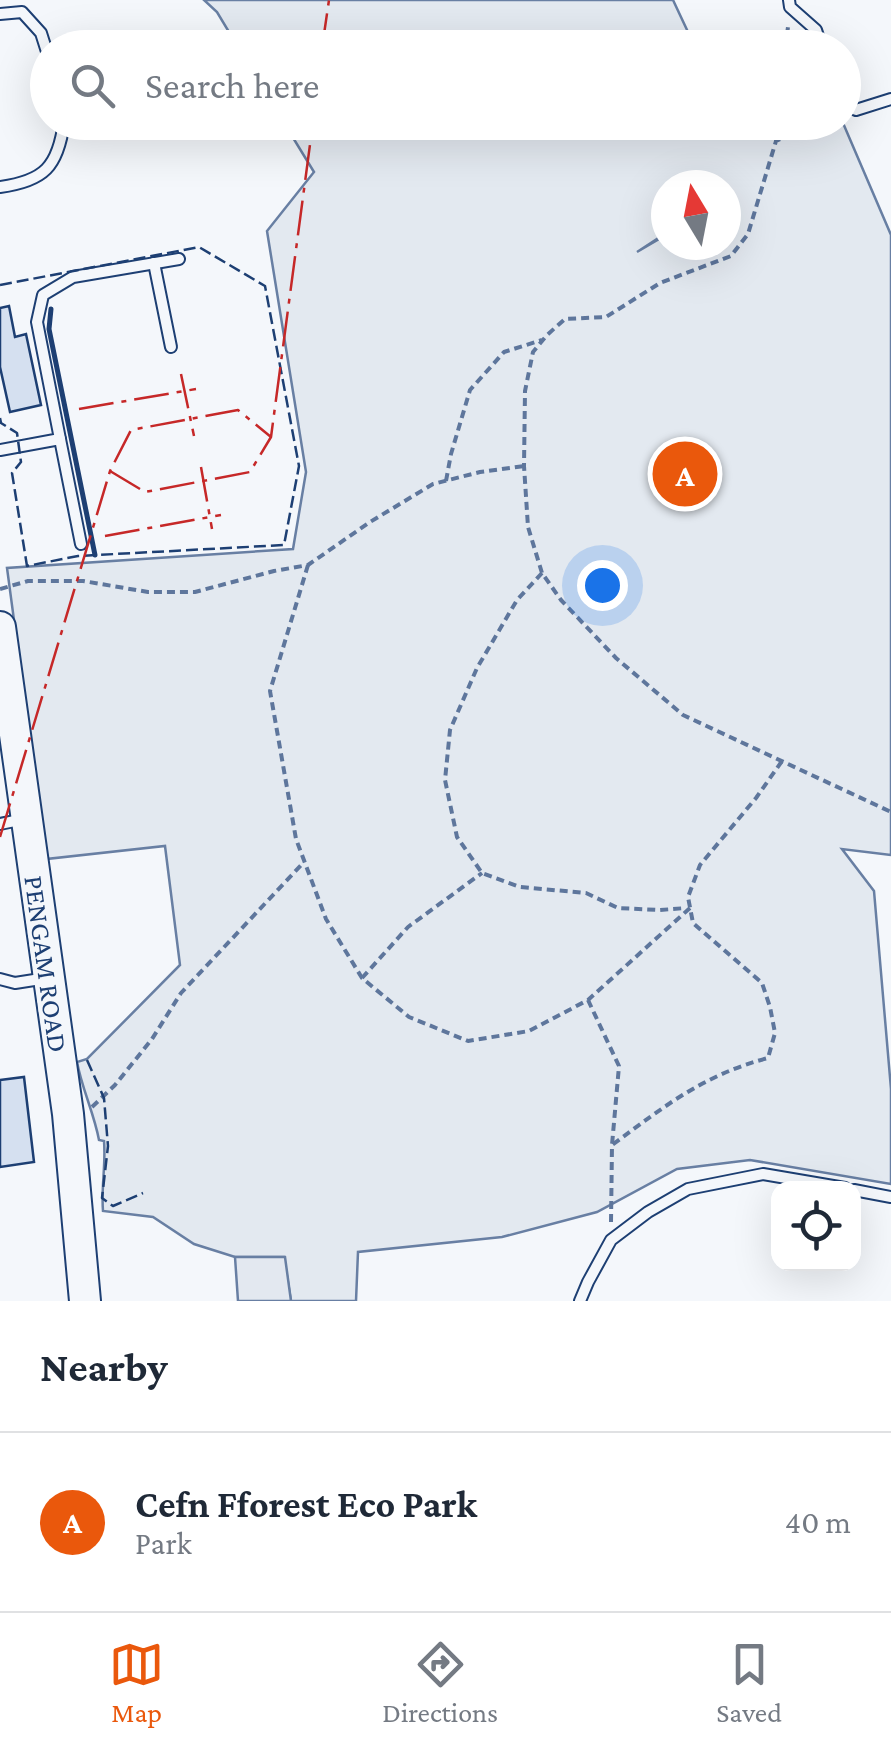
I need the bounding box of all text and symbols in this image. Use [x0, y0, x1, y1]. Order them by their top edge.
search box [30, 30, 861, 140]
icon: search [65, 58, 120, 113]
text: Search here [145, 64, 319, 106]
north arrow [651, 170, 741, 260]
pin: A [652, 436, 718, 512]
your location [577, 560, 628, 611]
street label: PENGAM ROAD [18, 874, 74, 1054]
map controls [771, 1181, 861, 1271]
button: locate [771, 1181, 861, 1271]
text: Nearby [40, 1343, 168, 1390]
text: Cefn Fforest Eco Park [135, 1483, 477, 1525]
text: A [63, 1504, 82, 1540]
text: 40 m [785, 1504, 851, 1540]
text: Park [135, 1525, 192, 1561]
tab: Map [109, 1637, 164, 1728]
tab: Directions [382, 1637, 498, 1728]
tab: Saved [716, 1637, 782, 1728]

